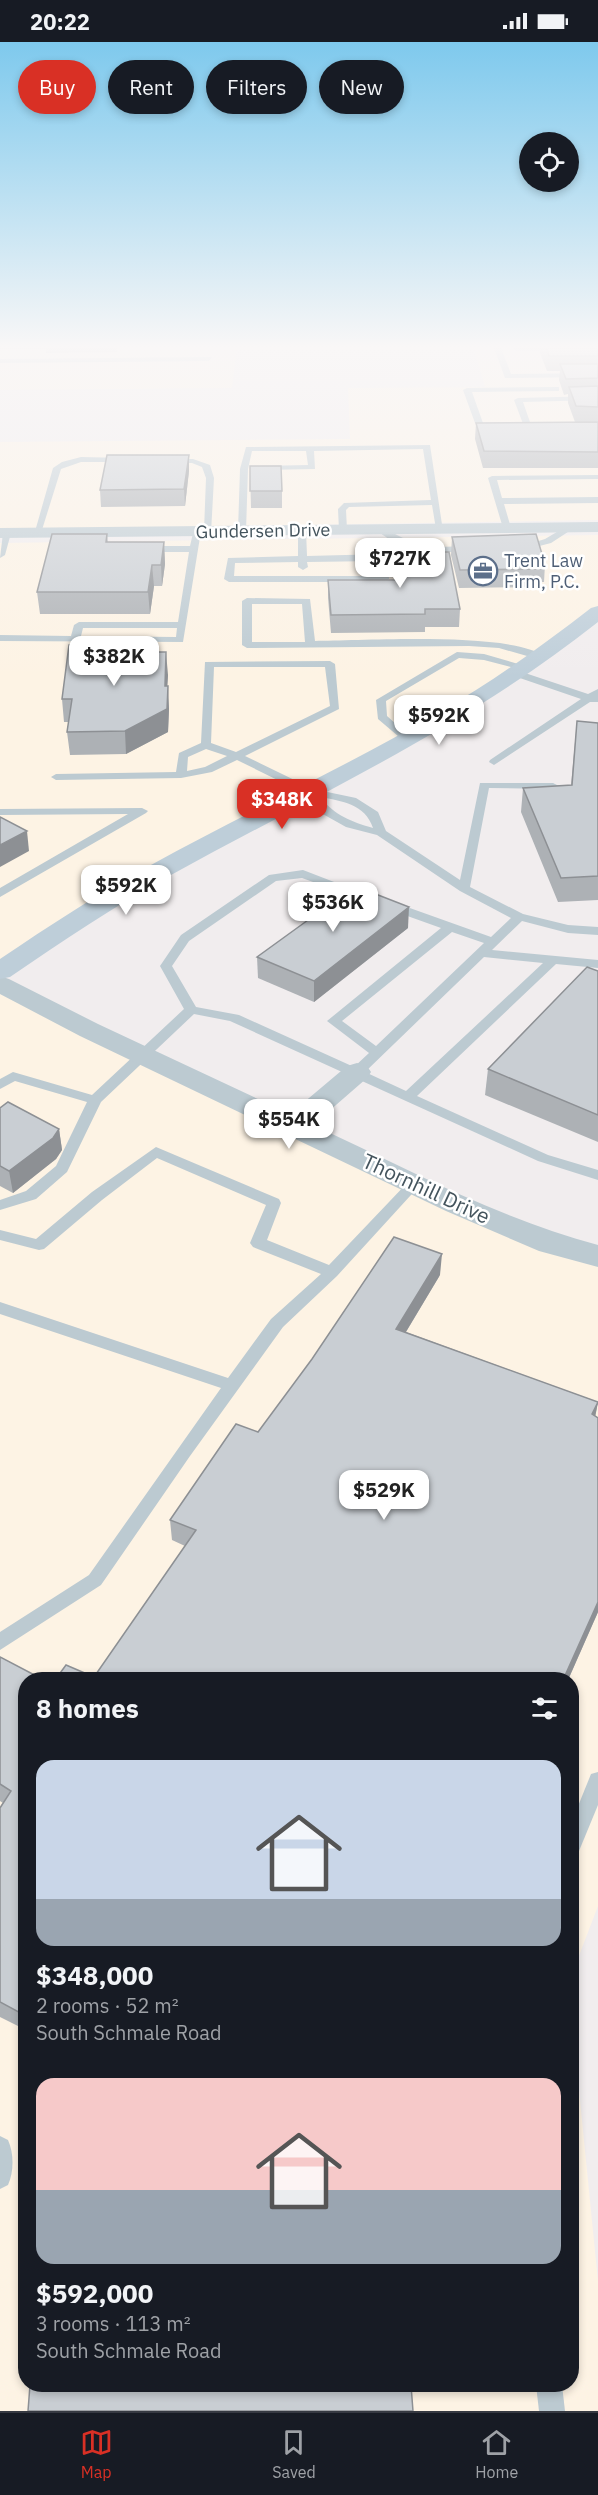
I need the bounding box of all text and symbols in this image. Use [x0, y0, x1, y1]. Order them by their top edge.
text: 20:22 [30, 7, 90, 36]
chip: Buy [18, 60, 96, 114]
chip: Rent [108, 60, 194, 114]
chip: Filters [206, 60, 307, 114]
chip: New [319, 60, 404, 114]
map controls [519, 132, 579, 192]
button: locate [519, 132, 579, 192]
street label: Gundersen Drive [195, 518, 331, 543]
pin: $727K [358, 538, 442, 589]
text: $727K [369, 544, 431, 571]
place label: Trent Law Firm, P.C. [504, 549, 583, 593]
office icon: Trent Law Firm, P.C. [467, 555, 499, 587]
pin: $382K [72, 636, 156, 687]
text: $382K [83, 642, 145, 669]
pin: $592K [397, 695, 481, 746]
text: $592K [408, 701, 470, 728]
pin: $348K [240, 779, 324, 830]
text: $348K [251, 785, 313, 812]
pin: $592K [84, 865, 168, 916]
text: $592K [95, 871, 157, 898]
pin: $536K [291, 882, 375, 933]
text: $536K [302, 888, 364, 915]
pin: $554K [247, 1099, 331, 1150]
text: $554K [258, 1105, 320, 1132]
street label: Thornhill Drive [358, 1146, 495, 1230]
pin: $529K [342, 1470, 426, 1521]
text: $529K [353, 1476, 415, 1503]
text: 8 homes [36, 1691, 139, 1725]
icon: filters [528, 1692, 561, 1725]
icon: home [245, 1799, 353, 1907]
text: $348,000 [36, 1958, 153, 1992]
text: 2 rooms · 52 m² [36, 1992, 179, 2019]
text: South Schmale Road [36, 2019, 222, 2046]
icon: home [245, 2117, 353, 2225]
text: $592,000 [36, 2276, 153, 2310]
text: 3 rooms · 113 m² [36, 2310, 191, 2337]
text: South Schmale Road [36, 2337, 222, 2364]
tab: Map [80, 2426, 113, 2482]
tab: Saved [272, 2426, 316, 2482]
tab: Home [475, 2426, 518, 2482]

